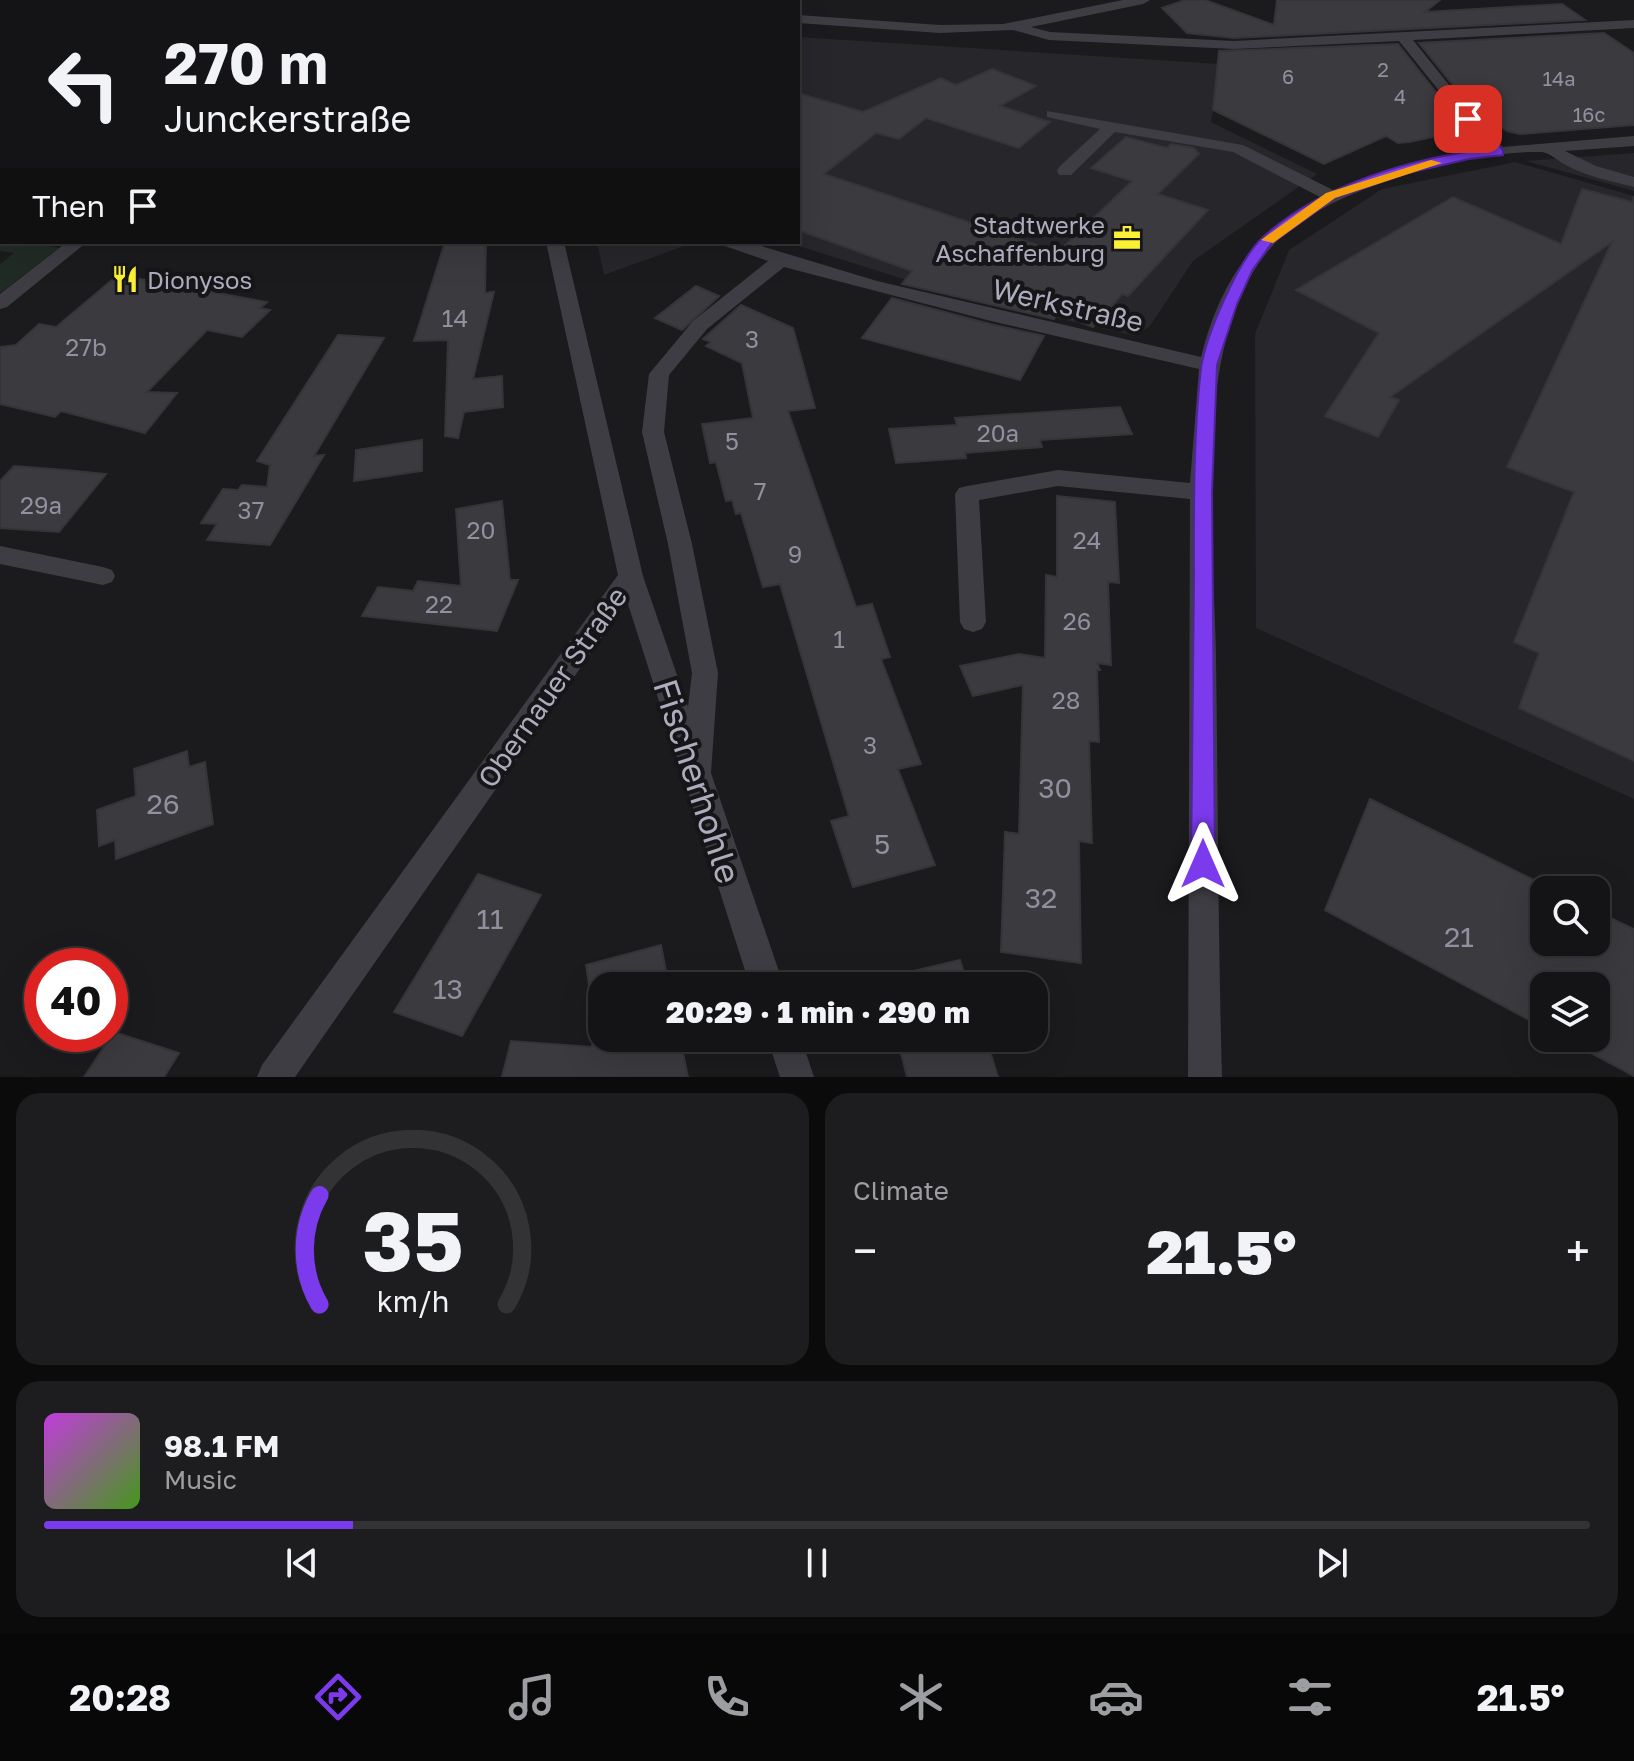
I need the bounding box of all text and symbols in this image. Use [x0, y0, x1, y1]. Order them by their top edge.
text: 270 m [164, 29, 328, 96]
icon: left [32, 32, 136, 136]
house number: 2 [1377, 57, 1389, 81]
house number: 6 [1282, 64, 1294, 88]
house number: 14a [1542, 66, 1576, 90]
house number: 4 [1394, 84, 1406, 108]
pin [1434, 85, 1502, 153]
text: Junckerstraße [164, 97, 411, 140]
icon: arrive [1446, 97, 1490, 141]
house number: 16c [1573, 102, 1605, 126]
icon: arrive [121, 184, 165, 228]
text: Then [32, 188, 105, 224]
place label: Stadtwerke Aschaffenburg [936, 210, 1105, 267]
office icon: Stadtwerke Aschaffenburg [1112, 223, 1142, 253]
restaurant icon: Dionysos [110, 264, 140, 294]
place label: Dionysos [147, 265, 252, 294]
street label: Werkstraße [989, 272, 1147, 338]
house number: 14 [442, 303, 468, 332]
house number: 3 [745, 324, 759, 353]
house number: 27b [65, 332, 107, 361]
house number: 20a [977, 418, 1019, 447]
house number: 5 [725, 426, 739, 455]
house number: 7 [754, 476, 766, 505]
house number: 29a [20, 490, 62, 519]
house number: 37 [238, 495, 264, 524]
house number: 20 [467, 515, 495, 544]
house number: 24 [1073, 525, 1101, 554]
house number: 9 [788, 539, 802, 568]
street label: Obernauer Straße [471, 581, 633, 793]
house number: 22 [425, 589, 453, 618]
house number: 26 [1063, 606, 1091, 635]
house number: 1 [833, 624, 845, 653]
street label: Fischerhohle [646, 674, 750, 888]
house number: 28 [1052, 685, 1080, 714]
house number: 3 [863, 730, 877, 759]
house number: 30 [1038, 771, 1072, 804]
house number: 26 [146, 787, 180, 820]
position arrow [1161, 822, 1245, 906]
house number: 5 [874, 827, 890, 860]
map controls [1530, 876, 1610, 1052]
button: search [1530, 876, 1610, 956]
house number: 32 [1025, 881, 1057, 914]
house number: 11 [476, 902, 504, 935]
house number: 21 [1444, 920, 1474, 953]
speed limit sign: 40 [24, 948, 128, 1052]
house number: 13 [433, 972, 463, 1005]
button: layers [1530, 972, 1610, 1052]
text: 20:29 · 1 min · 290 m [666, 994, 970, 1030]
text: Climate [853, 1175, 949, 1206]
text: 35 [362, 1189, 463, 1289]
text: 21.5° [1147, 1215, 1296, 1287]
text: − [853, 1224, 877, 1277]
text: + [1566, 1224, 1590, 1277]
text: km/h [376, 1284, 449, 1318]
text: 98.1 FM [164, 1428, 279, 1464]
text: Music [164, 1464, 237, 1495]
icon: previous [280, 1541, 324, 1585]
icon: pause [795, 1541, 839, 1585]
icon: next [1310, 1541, 1354, 1585]
icon: directions [310, 1669, 366, 1725]
icon: music [504, 1669, 560, 1725]
icon: phone [699, 1669, 755, 1725]
icon: climate [893, 1669, 949, 1725]
icon: car [1088, 1669, 1144, 1725]
icon: filters [1282, 1669, 1338, 1725]
text: 20:28 [69, 1676, 171, 1719]
text: 21.5° [1477, 1676, 1565, 1719]

